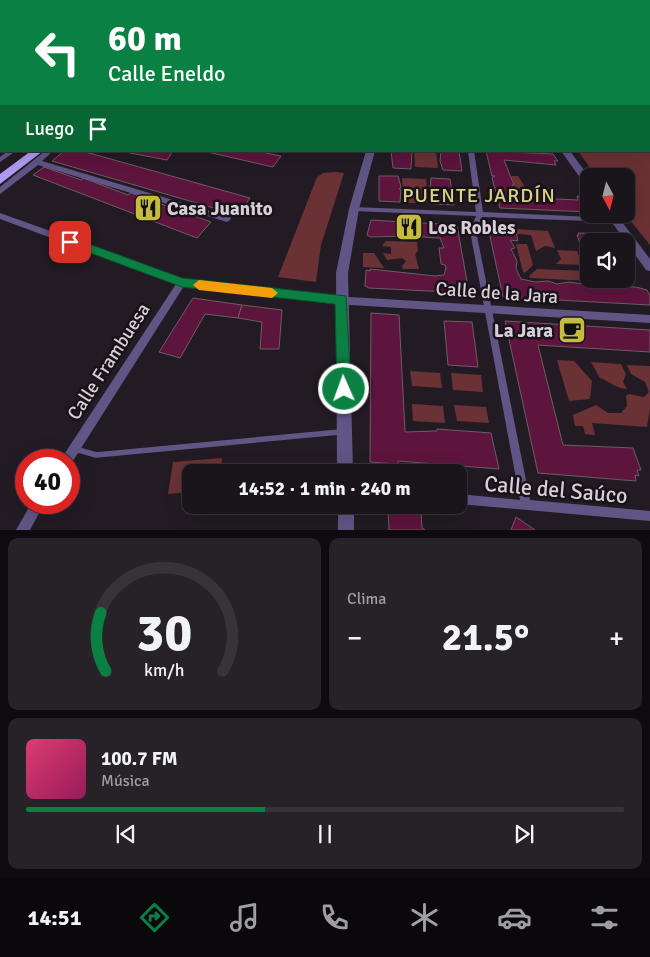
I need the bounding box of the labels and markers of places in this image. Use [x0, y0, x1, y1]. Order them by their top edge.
restaurant icon: Casa Juanito [133, 193, 163, 223]
place label: Casa Juanito [167, 197, 273, 221]
restaurant icon: Los Robles [394, 212, 424, 242]
place label: Los Robles [428, 216, 515, 240]
pin [49, 221, 91, 263]
cafe icon: La Jara [557, 315, 587, 345]
place label: La Jara [494, 319, 553, 343]

